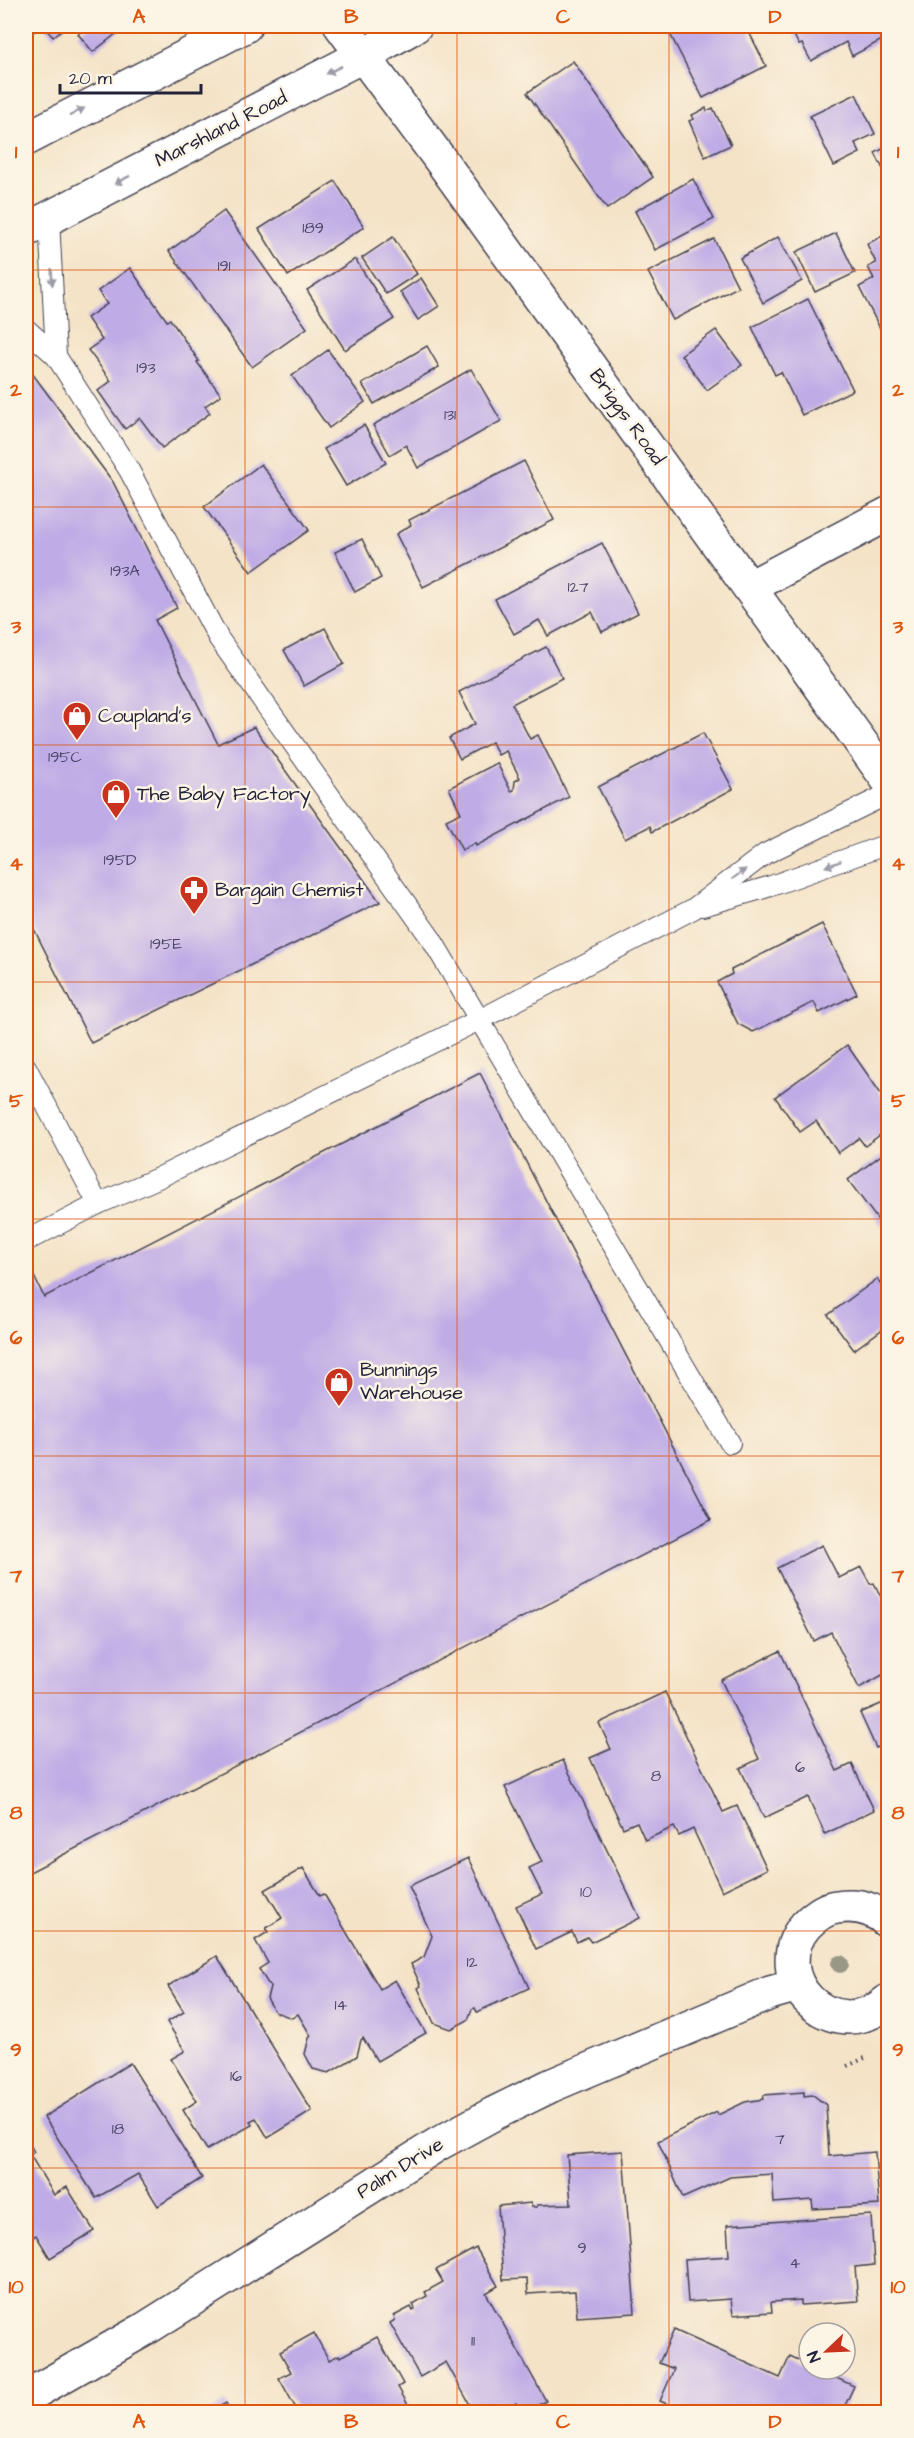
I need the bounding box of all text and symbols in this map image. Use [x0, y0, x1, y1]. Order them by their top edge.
text: A [133, 3, 146, 31]
text: B [344, 3, 359, 31]
text: C [556, 3, 571, 31]
text: D [769, 3, 782, 31]
scale bar [60, 57, 201, 95]
one-way arrow [325, 65, 342, 75]
text: 20 m [69, 66, 112, 91]
street label: Marshland Road [150, 84, 292, 174]
one-way arrow [69, 107, 86, 117]
text: 1 [15, 138, 18, 166]
text: 1 [897, 138, 900, 166]
one-way arrow [113, 176, 130, 185]
house number: 189 [302, 217, 324, 239]
house number: 191 [217, 255, 231, 277]
one-way arrow [47, 267, 57, 286]
house number: 193 [136, 357, 156, 379]
street label: Briggs Road [582, 363, 672, 471]
text: 2 [9, 376, 22, 404]
text: 2 [891, 376, 904, 404]
house number: 131 [444, 404, 456, 426]
house number: 193A [110, 560, 140, 582]
house number: 127 [567, 576, 589, 598]
text: 3 [10, 613, 22, 641]
text: 3 [892, 613, 904, 641]
shop icon: Coupland's [61, 700, 93, 742]
place label: Coupland's [98, 702, 192, 730]
house number: 195C [48, 746, 82, 768]
shop icon: The Baby Factory [100, 778, 132, 820]
place label: The Baby Factory [137, 780, 311, 809]
house number: 195D [104, 849, 136, 871]
text: 4 [9, 850, 23, 878]
text: 4 [891, 850, 905, 878]
one-way arrow [824, 859, 842, 869]
one-way arrow [732, 868, 747, 880]
pharmacy icon: Bargain Chemist [178, 874, 210, 916]
place label: Bargain Chemist [215, 876, 364, 905]
house number: 195E [150, 933, 183, 955]
text: 5 [9, 1087, 24, 1115]
text: 5 [891, 1087, 906, 1115]
text: 6 [10, 1324, 23, 1352]
text: 6 [892, 1324, 905, 1352]
place label: Bunnings Warehouse [360, 1356, 463, 1407]
shop icon: Bunnings Warehouse [323, 1366, 355, 1408]
text: 7 [9, 1562, 23, 1590]
text: 7 [891, 1562, 905, 1590]
house number: 6 [795, 1756, 805, 1778]
house number: 8 [651, 1765, 661, 1787]
text: 8 [10, 1799, 23, 1827]
text: 8 [892, 1799, 905, 1827]
house number: 10 [580, 1881, 592, 1903]
house number: 12 [466, 1951, 478, 1973]
house number: 14 [335, 1994, 348, 2016]
text: 9 [10, 2036, 22, 2064]
text: 9 [892, 2036, 904, 2064]
house number: 16 [230, 2065, 242, 2087]
house number: 18 [112, 2118, 124, 2140]
house number: 7 [775, 2128, 785, 2150]
street label: Palm Drive [351, 2130, 449, 2206]
house number: 9 [577, 2237, 587, 2259]
house number: 4 [790, 2252, 801, 2274]
text: 10 [8, 2273, 24, 2301]
text: 10 [890, 2273, 906, 2301]
north arrow [797, 2321, 857, 2381]
house number: 11 [471, 2330, 475, 2352]
text: N [802, 2348, 826, 2365]
text: A [133, 2408, 146, 2436]
text: B [344, 2408, 359, 2436]
text: C [556, 2408, 571, 2436]
text: D [769, 2408, 782, 2436]

